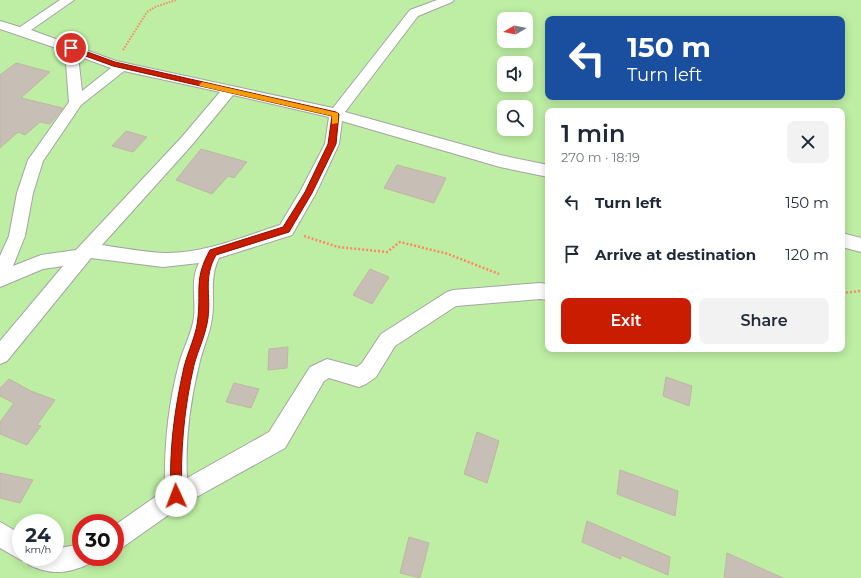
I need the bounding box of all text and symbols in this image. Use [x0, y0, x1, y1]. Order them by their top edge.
north arrow [497, 12, 533, 48]
map controls [497, 12, 533, 136]
text: 150 m [627, 30, 711, 64]
pin [54, 31, 88, 65]
icon: left [561, 32, 613, 84]
icon: arrive [60, 37, 82, 59]
button: sound [497, 56, 533, 92]
text: Turn left [627, 64, 702, 86]
button: search [497, 100, 533, 136]
text: 1 min [561, 119, 625, 148]
button: close [787, 121, 829, 163]
text: 270 m · 18:19 [561, 149, 640, 165]
icon: left [561, 191, 583, 213]
text: Turn left [595, 193, 662, 212]
text: 150 m [785, 193, 829, 212]
icon: arrive [561, 243, 583, 265]
text: Arrive at destination [595, 245, 756, 264]
text: 120 m [785, 245, 829, 264]
button: Exit [561, 298, 691, 344]
button: Share [699, 298, 829, 344]
position arrow [155, 475, 197, 517]
speed limit sign: 30 [72, 514, 124, 566]
text: 24 [25, 523, 51, 547]
text: km/h [25, 543, 51, 556]

